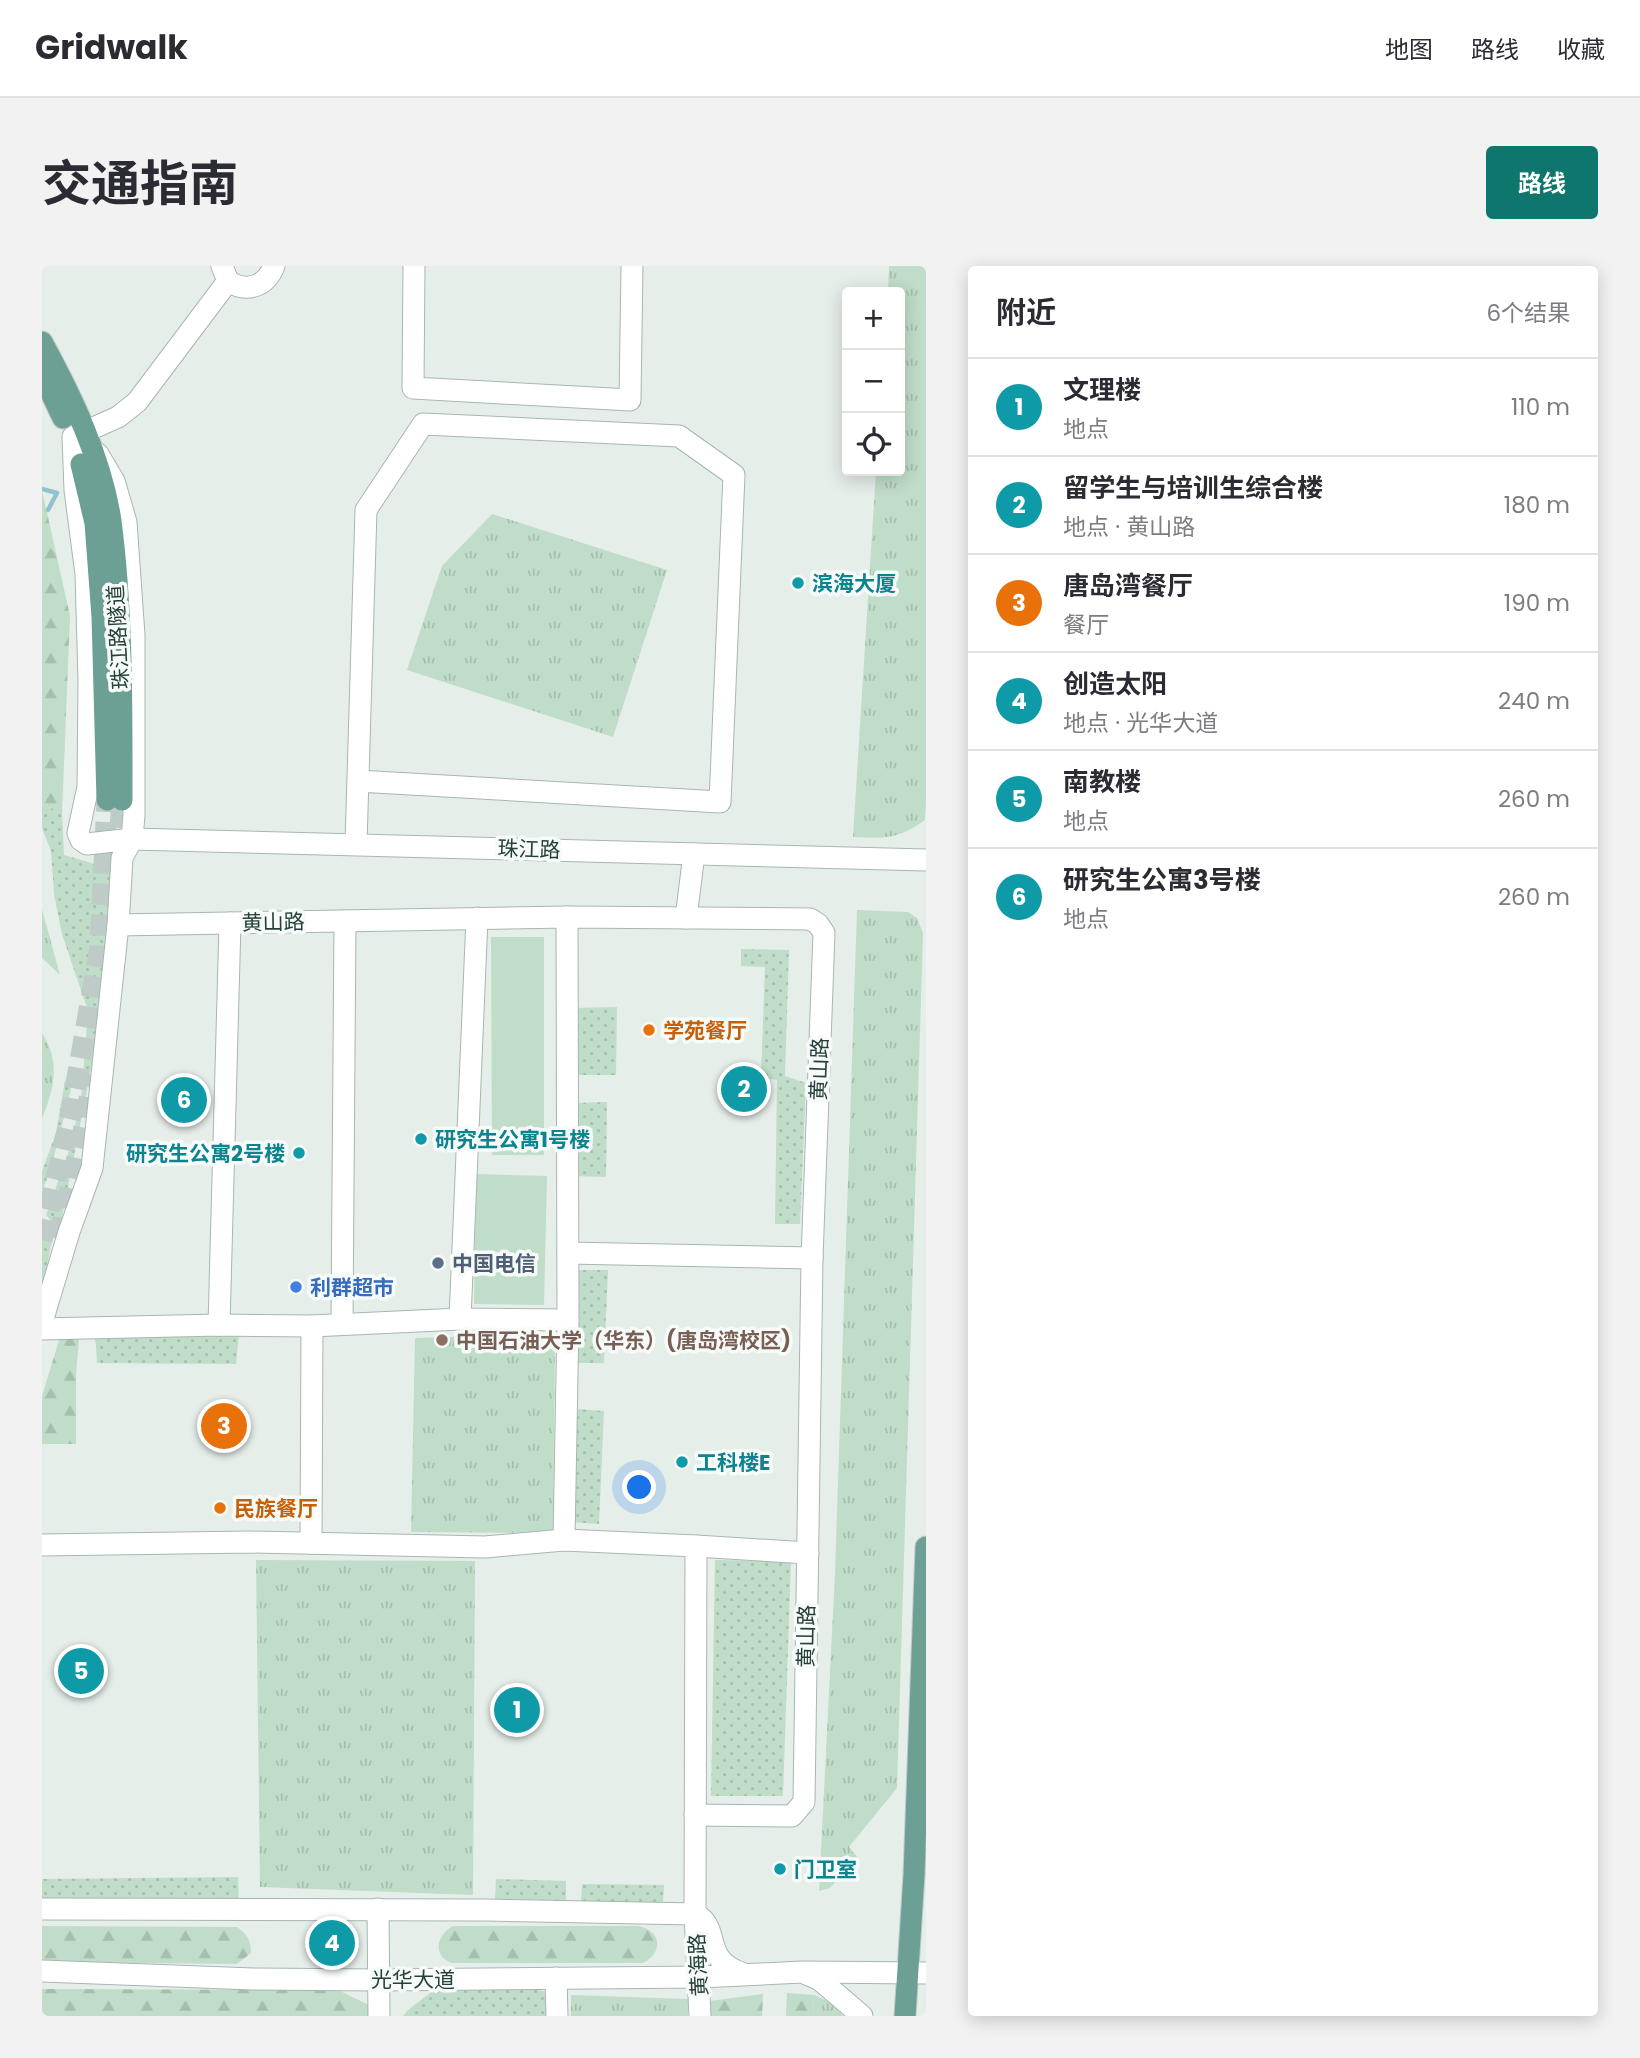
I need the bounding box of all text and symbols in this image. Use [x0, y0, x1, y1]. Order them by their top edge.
text: Gridwalk [35, 24, 188, 71]
text: 地图 [1385, 33, 1433, 66]
text: 路线 [1471, 33, 1519, 66]
text: 收藏 [1557, 33, 1605, 66]
button: 路线 [1486, 146, 1598, 219]
text: 交通指南 [42, 150, 238, 218]
map controls [842, 287, 905, 476]
button: + [842, 287, 905, 350]
text: 附近 [996, 291, 1056, 334]
text: 6个结果 [1486, 297, 1570, 329]
button: − [842, 350, 905, 413]
text: 文理楼 [1063, 372, 1141, 408]
text: 1 [1015, 391, 1023, 423]
text: 110 m [1511, 391, 1570, 423]
button: locate [842, 413, 905, 476]
text: 地点 [1063, 413, 1109, 445]
text: 留学生与培训生综合楼 [1063, 470, 1323, 506]
text: 2 [1012, 489, 1026, 521]
text: 180 m [1504, 489, 1570, 521]
text: 地点 · 黄山路 [1063, 511, 1195, 543]
text: 唐岛湾餐厅 [1063, 568, 1193, 604]
place label: 滨海大厦 [812, 569, 896, 598]
marker: 滨海大厦 [790, 575, 806, 591]
street label: 珠江路隧道 [101, 584, 135, 690]
text: 3 [1012, 587, 1026, 619]
text: 190 m [1504, 587, 1570, 619]
text: 餐厅 [1063, 609, 1109, 641]
text: 创造太阳 [1063, 666, 1167, 702]
text: 4 [1011, 685, 1027, 717]
text: 240 m [1498, 685, 1570, 717]
text: 地点 · 光华大道 [1063, 707, 1218, 739]
text: 南教楼 [1063, 764, 1141, 800]
text: 5 [1012, 783, 1026, 815]
text: 260 m [1498, 783, 1570, 815]
text: 地点 [1063, 805, 1109, 837]
street label: 珠江路 [497, 833, 561, 865]
text: 研究生公寓3号楼 [1063, 862, 1261, 898]
text: 6 [1012, 881, 1026, 913]
text: 260 m [1498, 881, 1570, 913]
text: 地点 [1063, 903, 1109, 935]
street label: 黄山路 [241, 907, 305, 937]
place label: 学苑餐厅 [663, 1016, 747, 1045]
marker: 学苑餐厅 [641, 1022, 657, 1038]
street label: 黄山路 [803, 1037, 835, 1101]
pin: 2 [721, 1063, 767, 1115]
pin: 6 [161, 1074, 207, 1126]
place label: 研究生公寓1号楼 [435, 1125, 590, 1154]
marker: 研究生公寓1号楼 [413, 1131, 429, 1147]
place label: 研究生公寓2号楼 [126, 1139, 285, 1168]
marker: 研究生公寓2号楼 [291, 1145, 307, 1161]
place label: 中国电信 [452, 1249, 536, 1278]
marker: 中国电信 [430, 1255, 446, 1271]
place label: 利群超市 [310, 1273, 394, 1302]
marker: 利群超市 [288, 1279, 304, 1295]
place label: 中国石油大学（华东）(唐岛湾校区) [456, 1326, 791, 1355]
marker: 中国石油大学（华东）(唐岛湾校区) [434, 1332, 450, 1348]
pin: 3 [201, 1400, 247, 1452]
place label: 工科楼E [696, 1448, 770, 1477]
marker: 工科楼E [674, 1454, 690, 1470]
your location [622, 1470, 656, 1504]
place label: 民族餐厅 [234, 1494, 318, 1523]
marker: 民族餐厅 [212, 1500, 228, 1516]
street label: 黄山路 [791, 1604, 821, 1668]
pin: 5 [58, 1645, 104, 1697]
pin: 1 [494, 1684, 540, 1736]
place label: 门卫室 [794, 1855, 857, 1884]
marker: 门卫室 [772, 1861, 788, 1877]
pin: 4 [309, 1917, 355, 1969]
street label: 黄海路 [682, 1933, 714, 1997]
street label: 光华大道 [371, 1965, 455, 1994]

